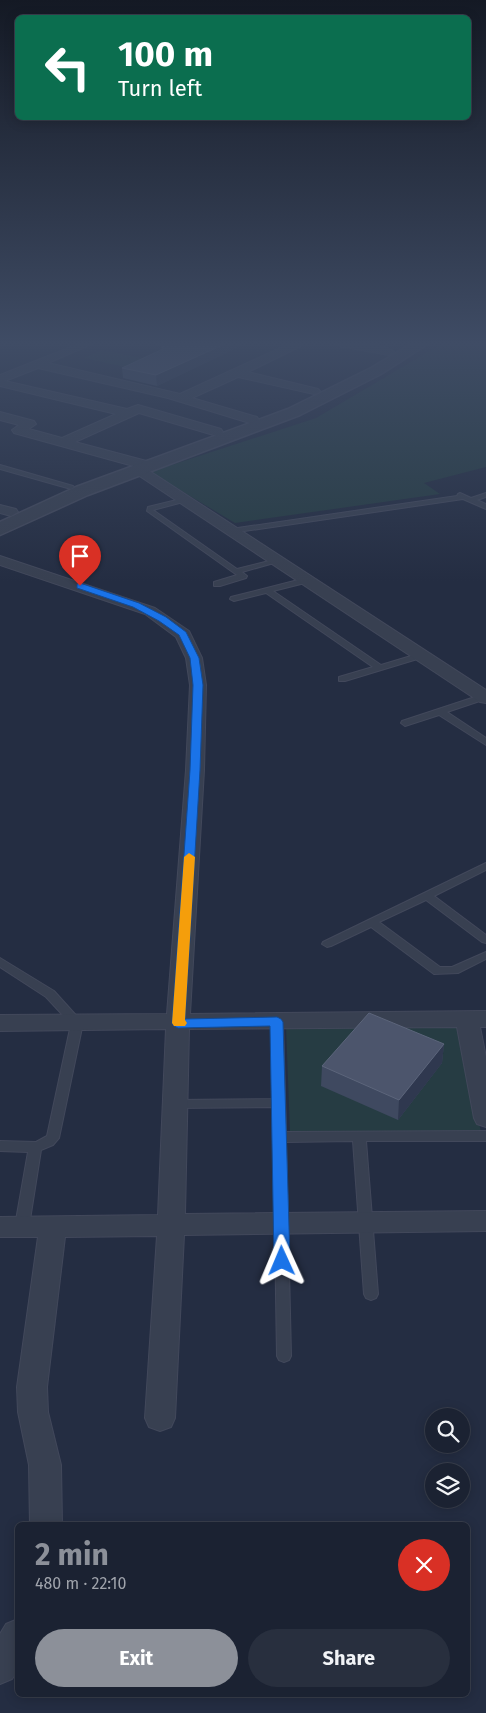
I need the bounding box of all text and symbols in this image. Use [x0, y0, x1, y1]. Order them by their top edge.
text: 100 m [118, 33, 213, 75]
icon: left [35, 35, 100, 100]
text: Turn left [118, 75, 202, 102]
pin [59, 535, 101, 586]
icon: arrive [66, 542, 94, 570]
position arrow [255, 1234, 307, 1286]
map controls [425, 1408, 470, 1508]
button: search [425, 1408, 470, 1453]
button: layers [425, 1463, 470, 1508]
text: 2 min [35, 1537, 109, 1573]
button: close [398, 1539, 450, 1591]
text: 480 m · 22:10 [35, 1574, 126, 1593]
button: Exit [35, 1629, 238, 1687]
button: Share [248, 1629, 450, 1687]

